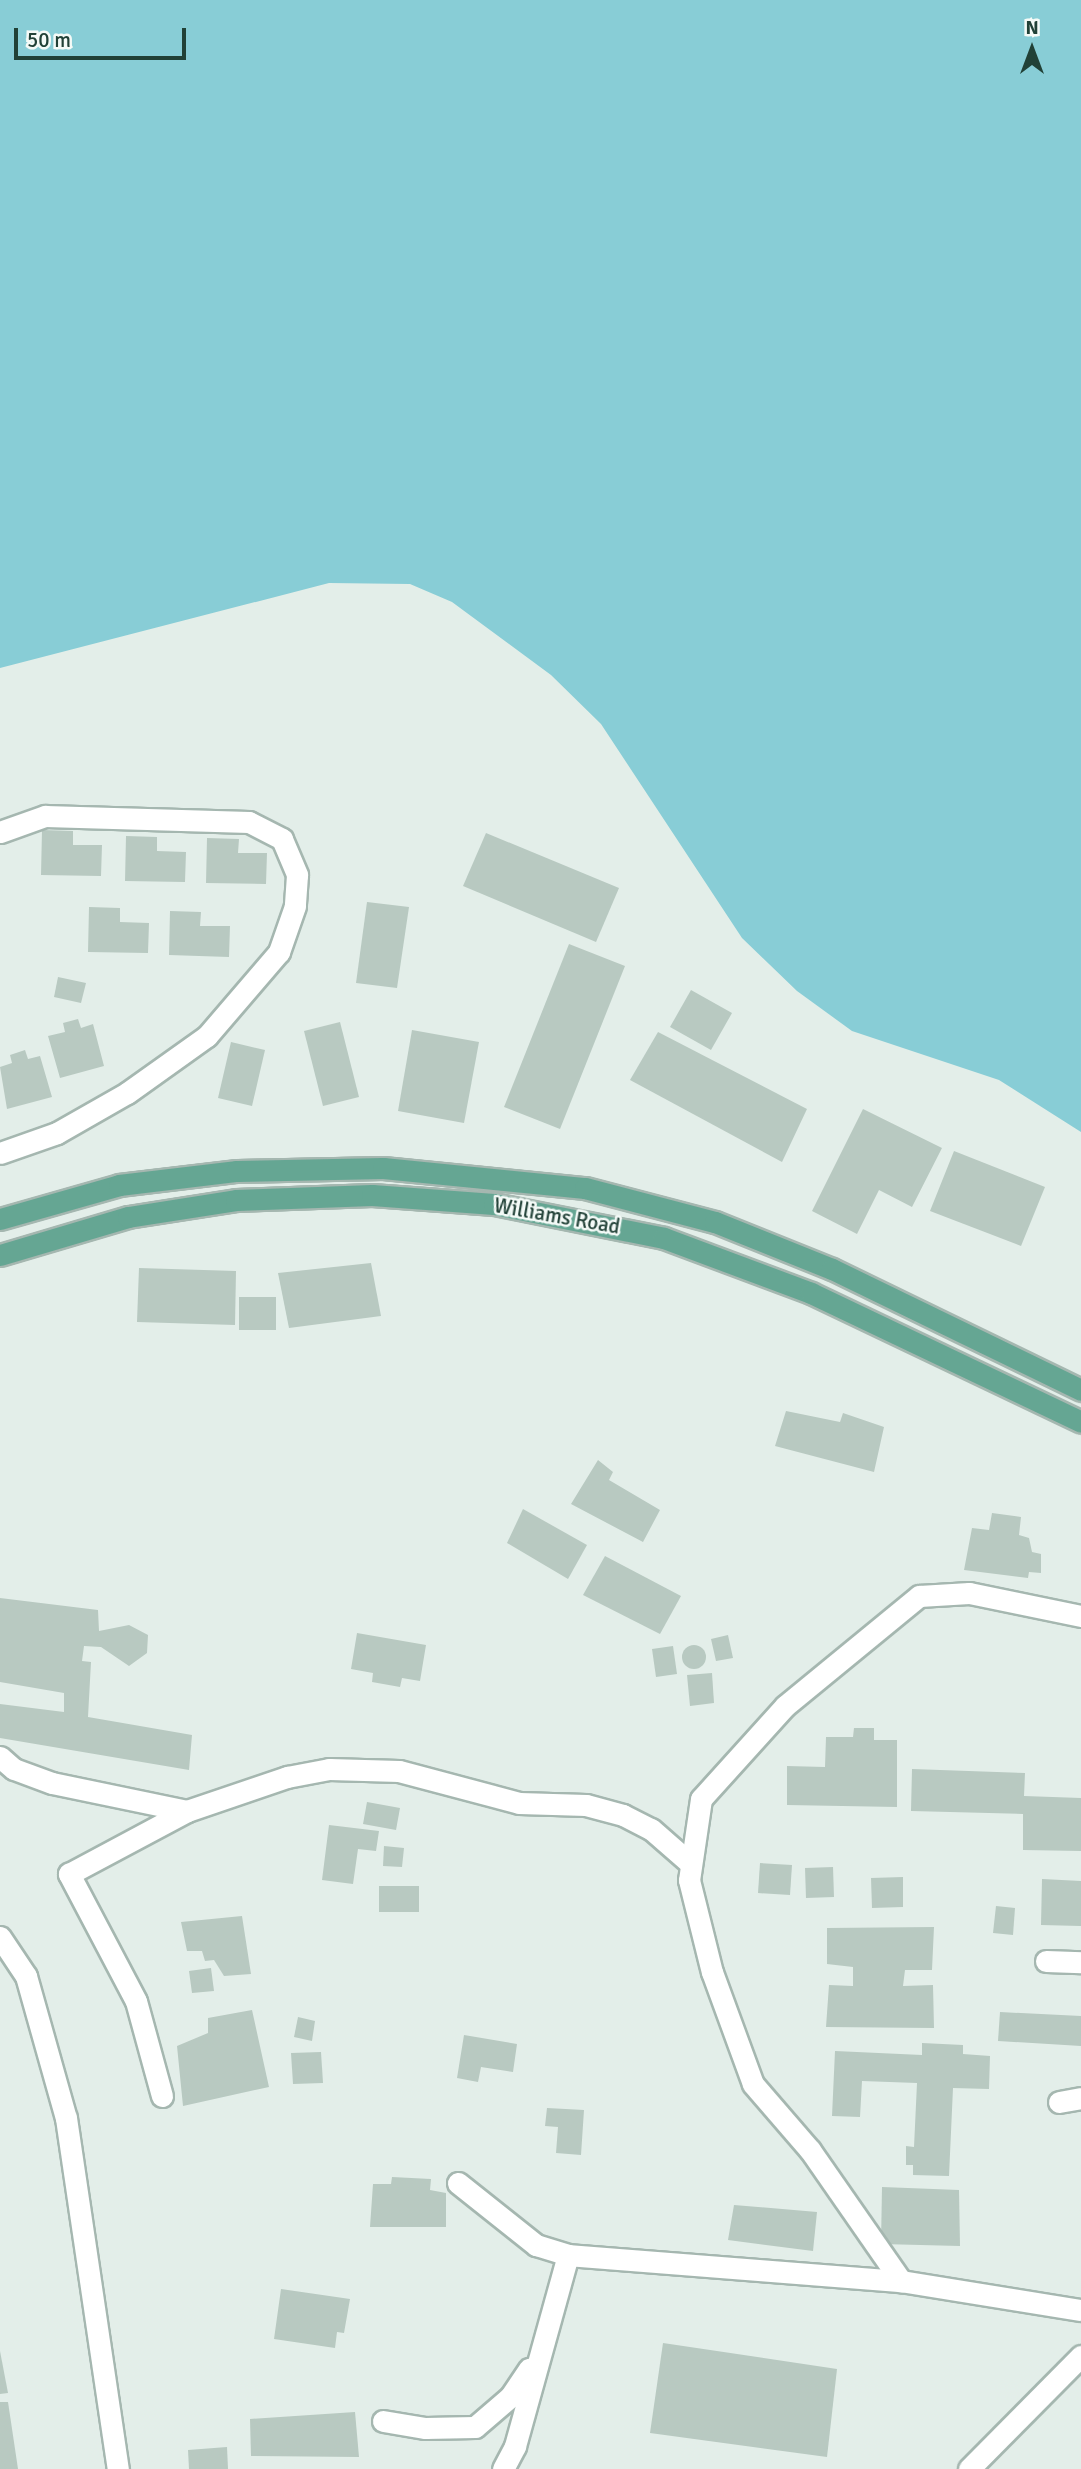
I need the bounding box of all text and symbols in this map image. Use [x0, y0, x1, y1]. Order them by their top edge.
scale bar [18, 14, 189, 58]
north arrow [997, 14, 1067, 84]
text: N [1025, 16, 1039, 40]
text: 50 m [27, 27, 71, 53]
street label: Williams Road [492, 1193, 622, 1239]

